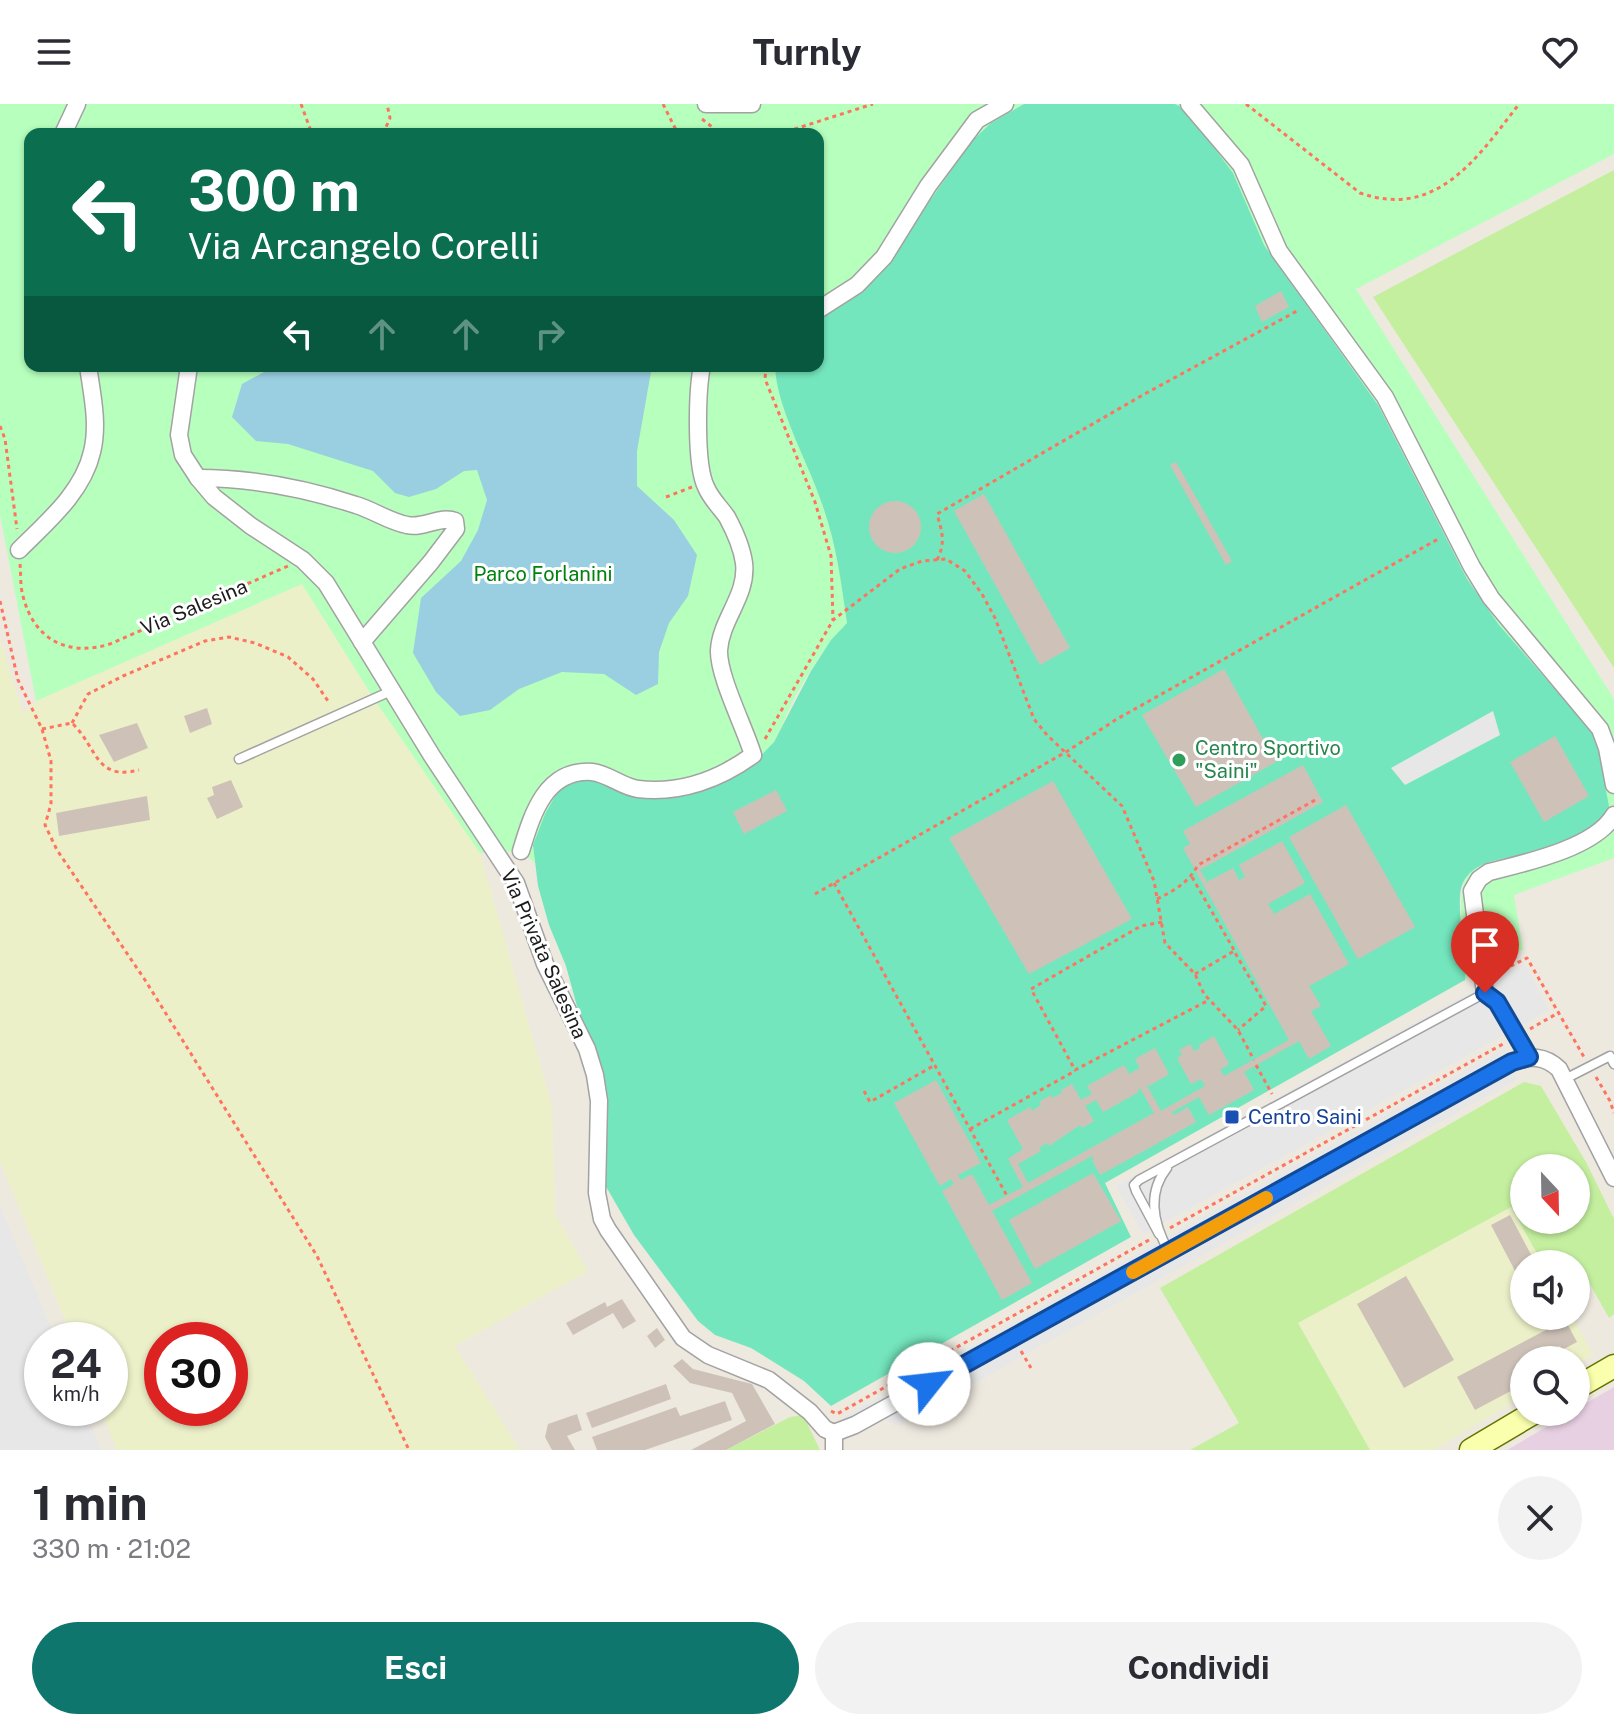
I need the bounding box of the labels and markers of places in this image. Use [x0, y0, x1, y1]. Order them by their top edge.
place label: Centro Sportivo "Saini" [1195, 736, 1341, 783]
marker: Centro Sportivo "Saini" [1170, 751, 1188, 769]
pin [1451, 911, 1519, 993]
place label: Centro Saini [1248, 1105, 1362, 1129]
marker: Centro Saini [1223, 1108, 1241, 1126]

